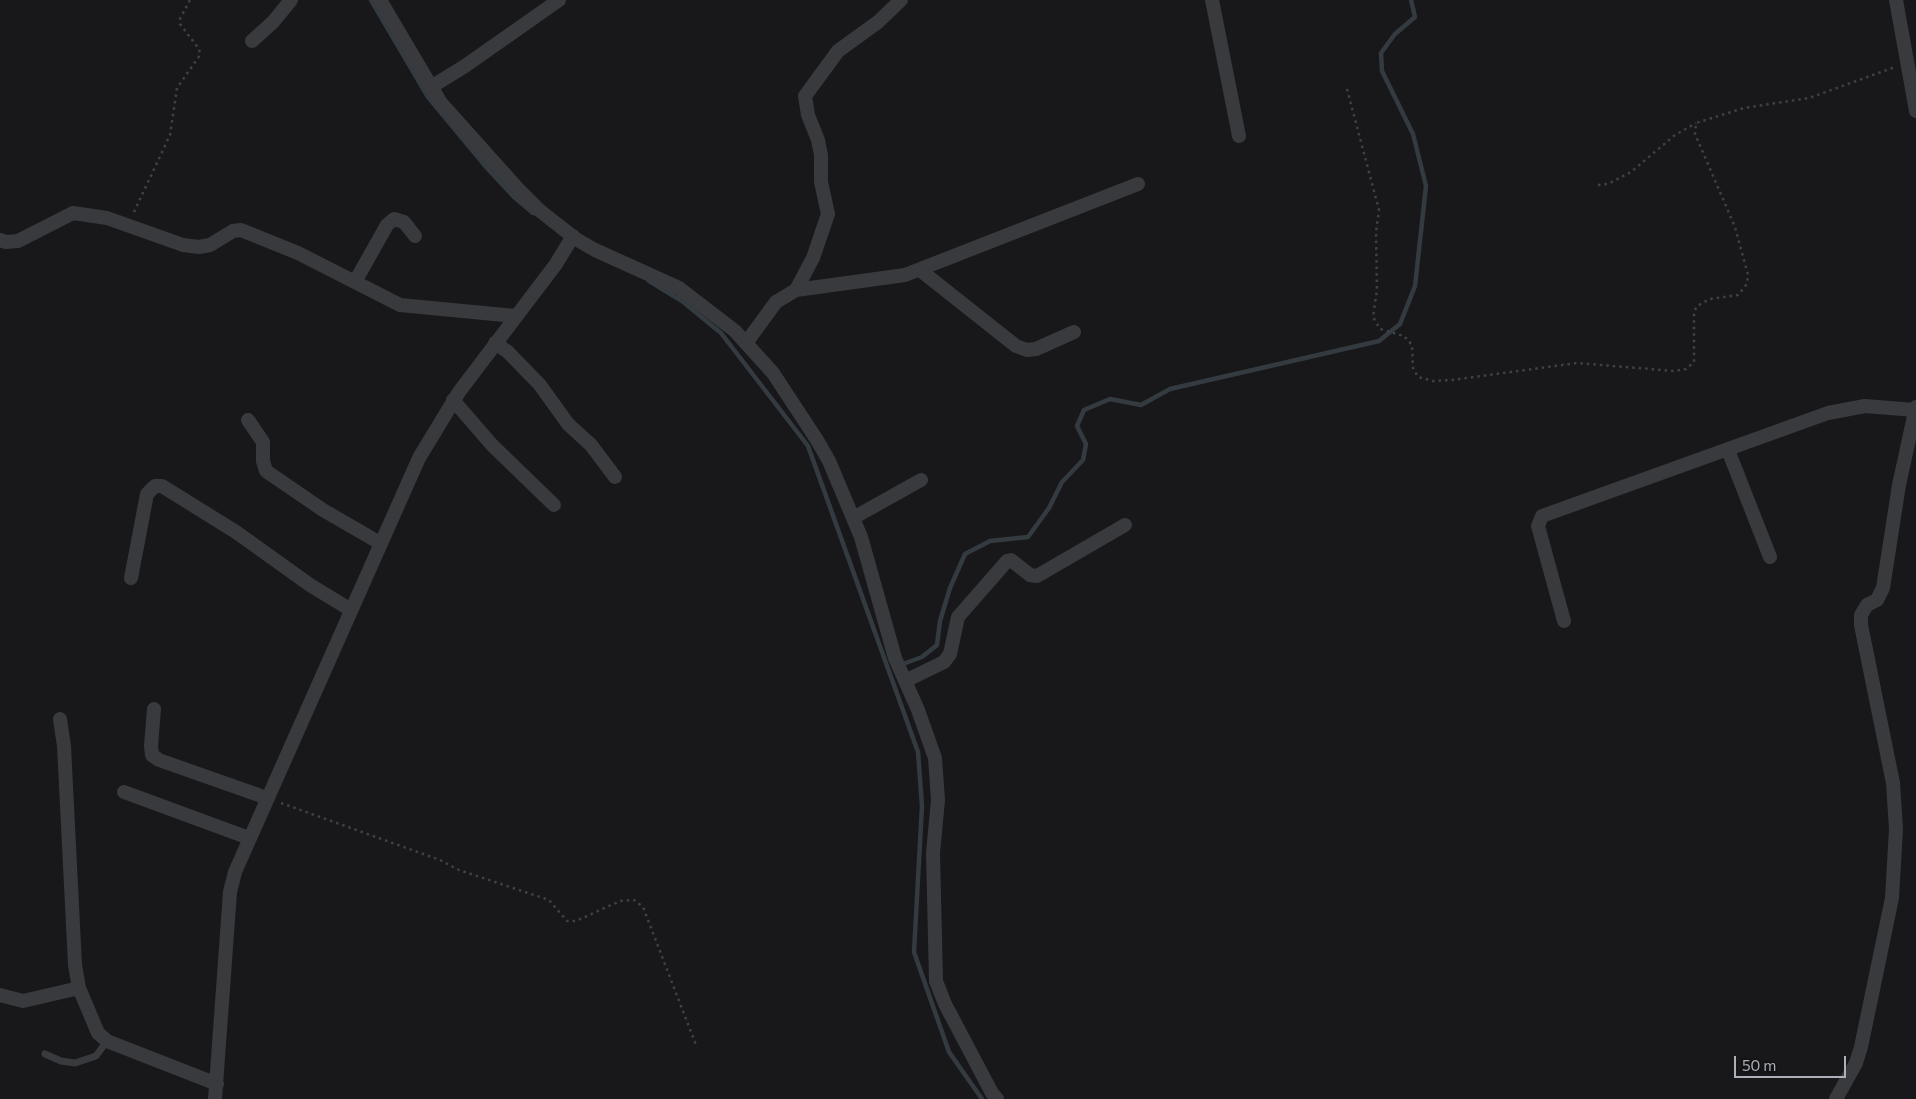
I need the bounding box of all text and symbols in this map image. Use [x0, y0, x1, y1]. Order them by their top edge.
scale bar [1736, 1046, 1848, 1078]
text: 50 m [1742, 1056, 1776, 1074]

